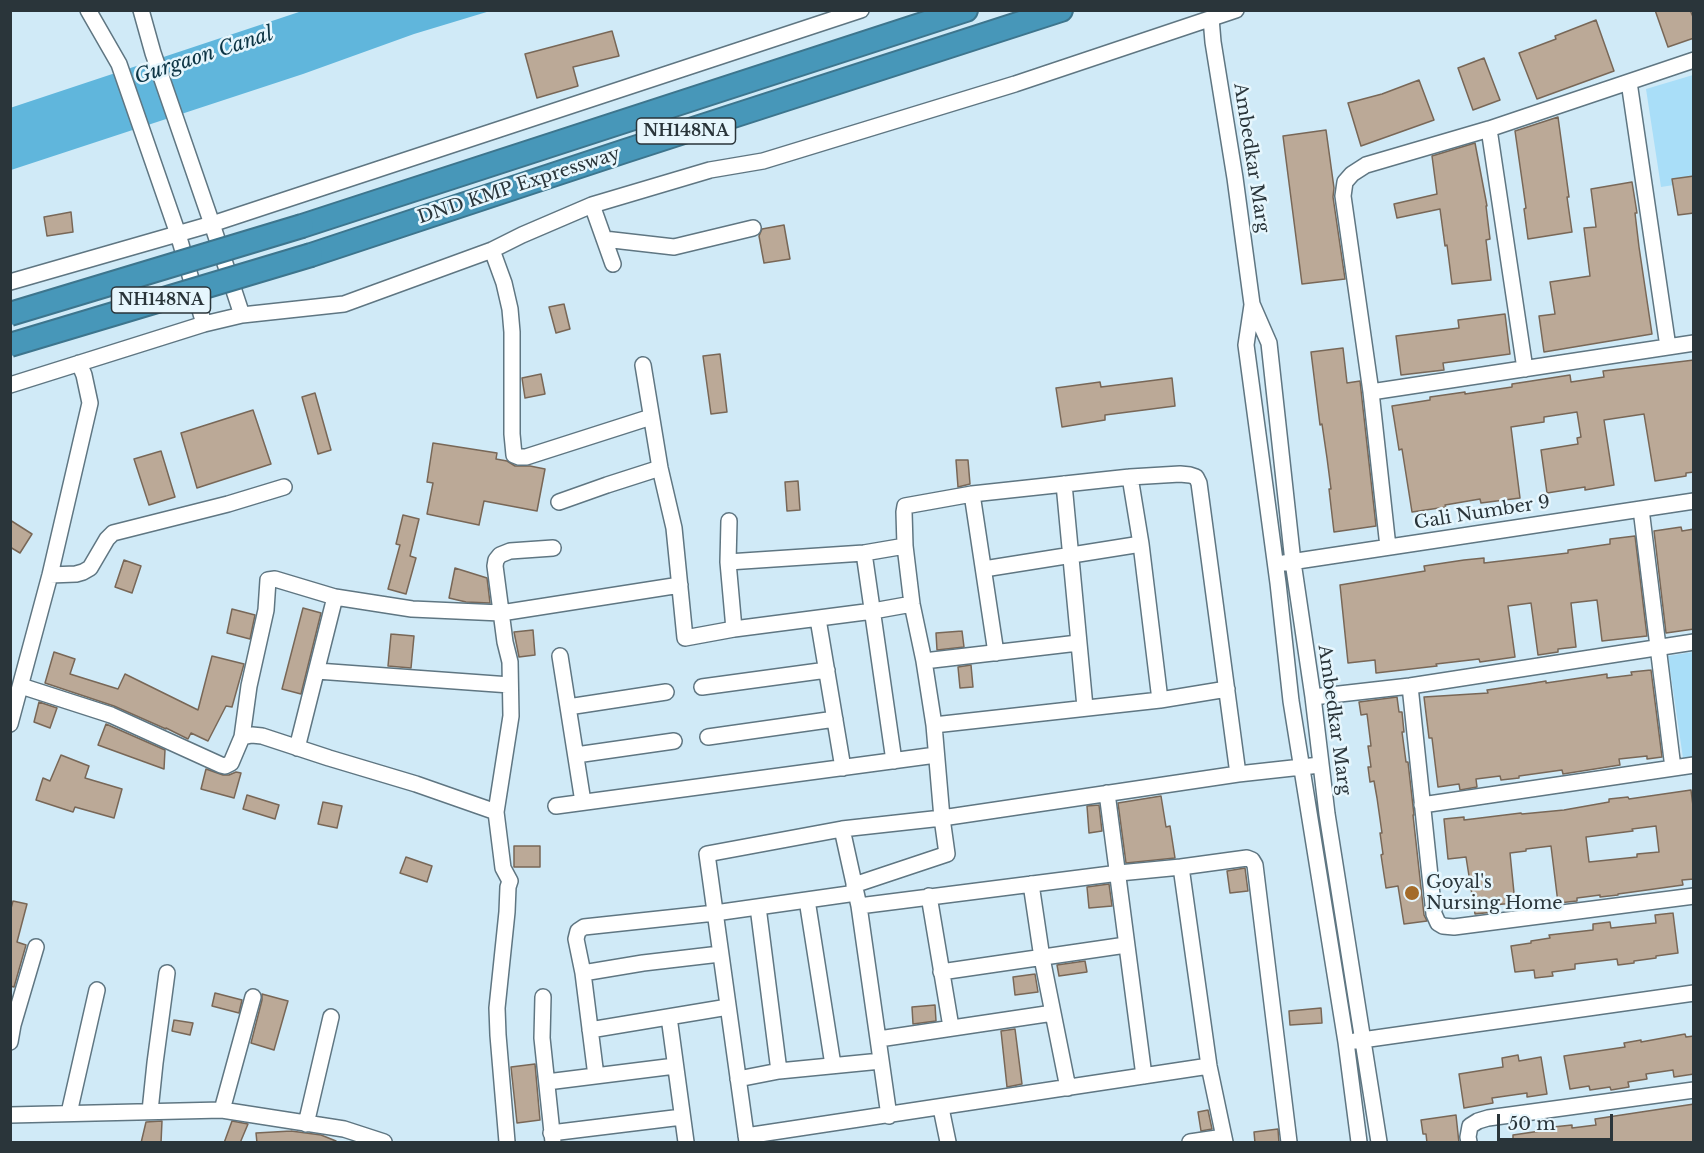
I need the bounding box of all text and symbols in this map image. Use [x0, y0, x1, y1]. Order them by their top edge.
water label: Gurgaon Canal [132, 22, 276, 90]
street label: Ambedkar Marg [1229, 82, 1273, 234]
road number: NH148NA [636, 118, 736, 144]
street label: DND KMP Expressway [415, 143, 623, 229]
road number: NH148NA [112, 287, 210, 313]
street label: Gali Number 9 [1412, 492, 1552, 534]
street label: Ambedkar Marg [1313, 644, 1355, 796]
place label: Goyal's Nursing Home [1426, 872, 1563, 914]
marker: Goyal's Nursing Home [1403, 884, 1421, 902]
scale bar [1500, 1102, 1616, 1140]
text: 50 m [1508, 1113, 1556, 1135]

